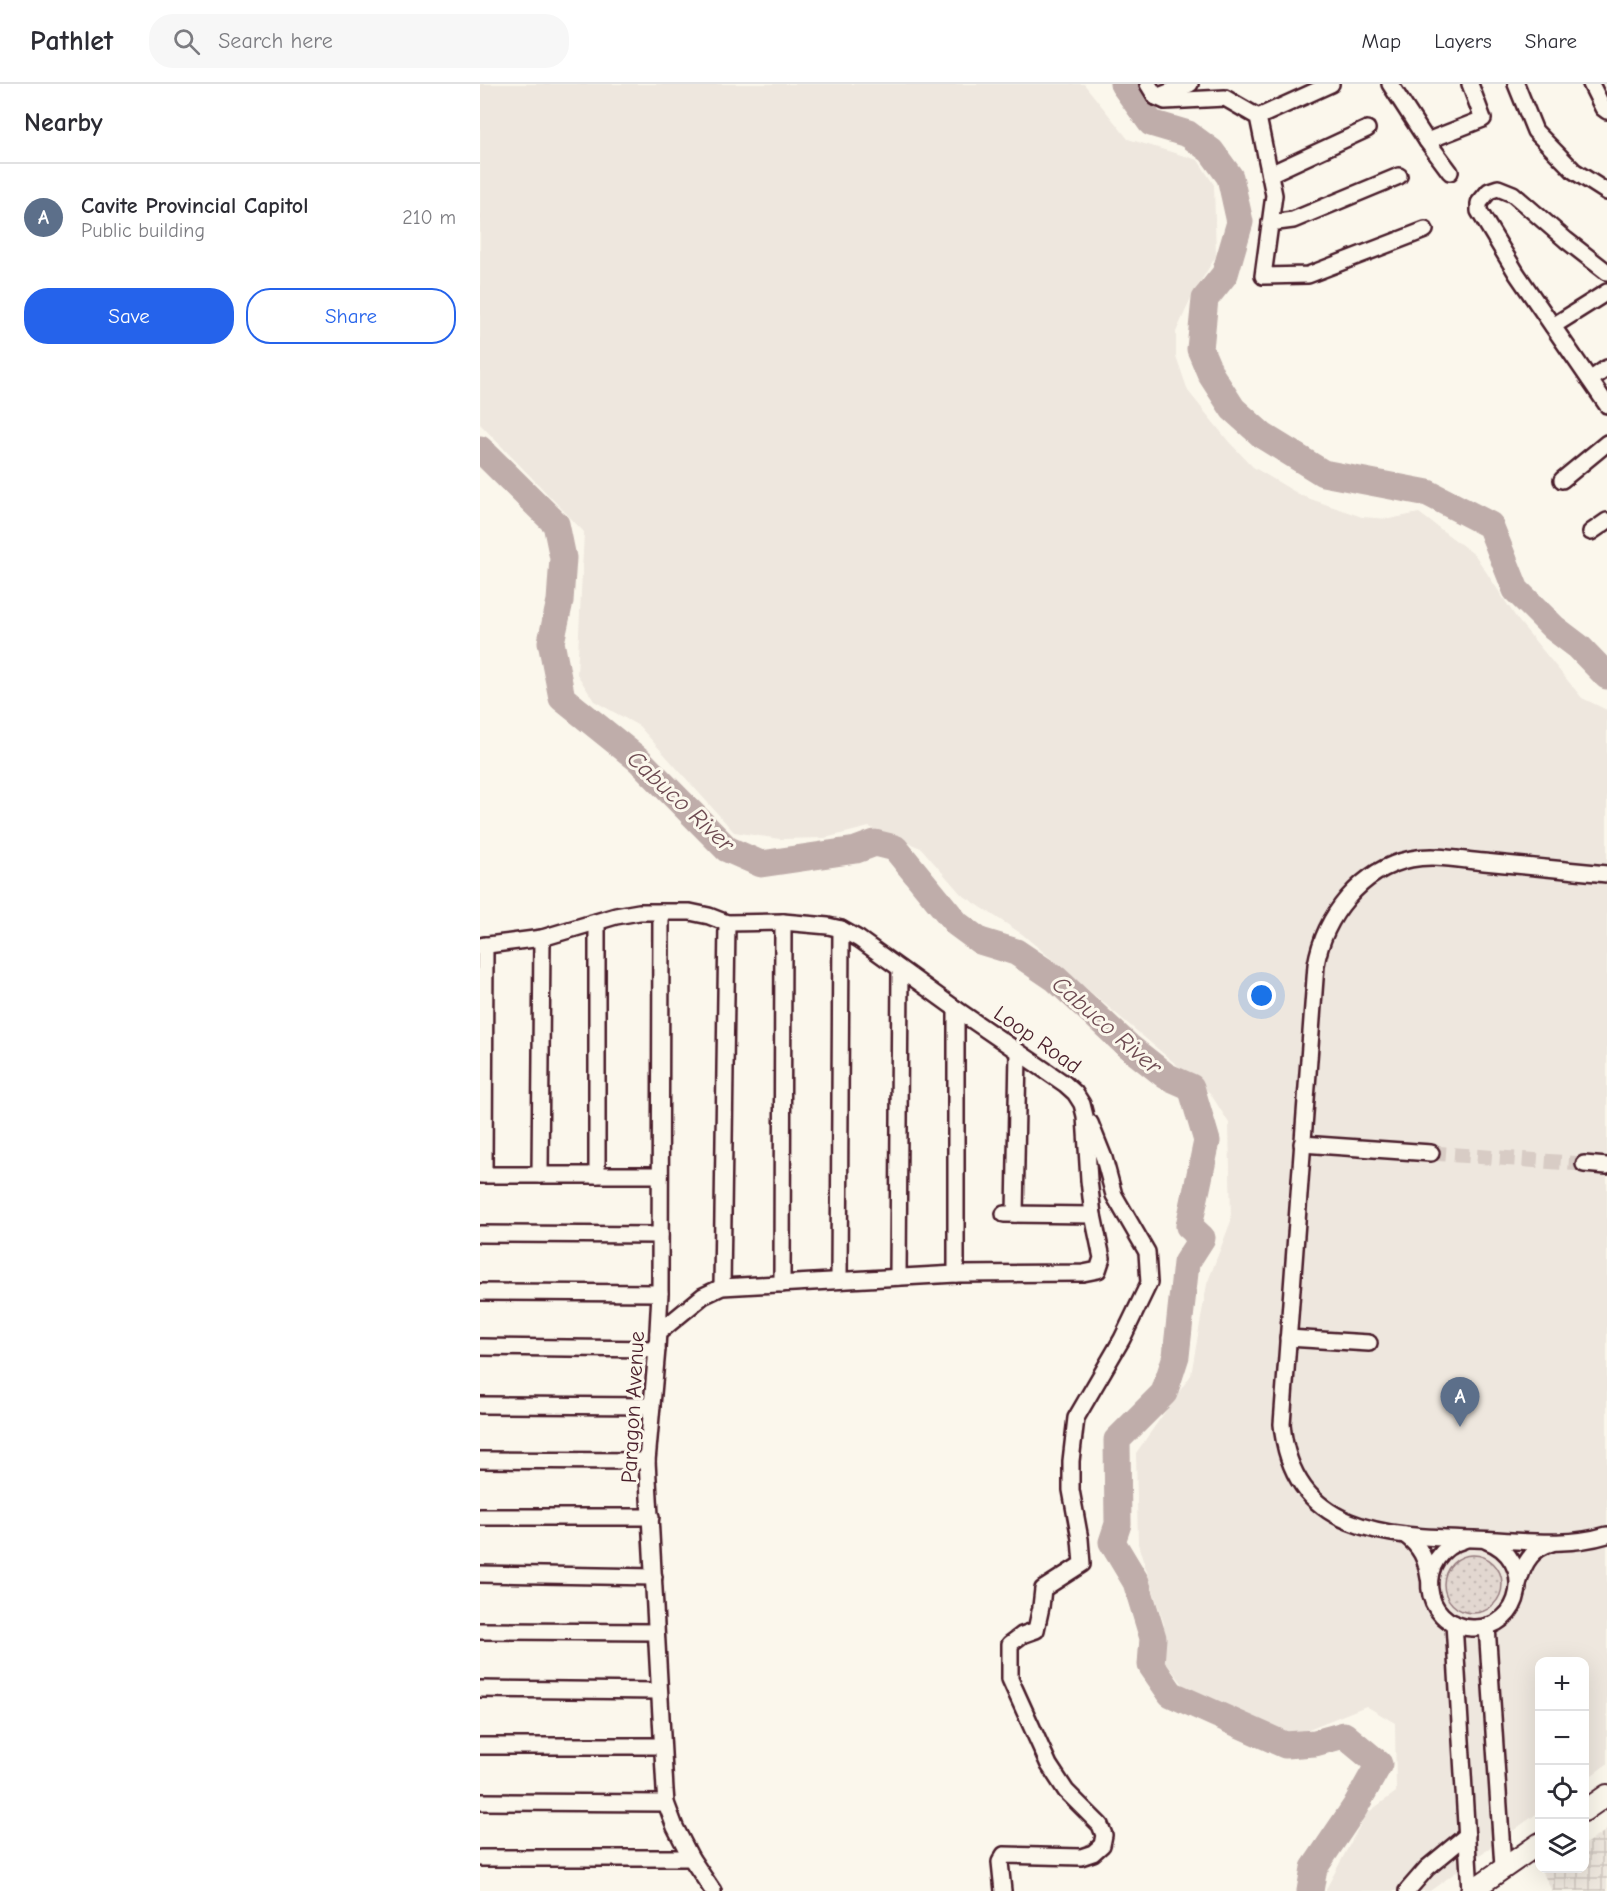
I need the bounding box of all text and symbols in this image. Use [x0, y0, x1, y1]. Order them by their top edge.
search box [149, 14, 569, 68]
text: Pathlet [30, 25, 113, 57]
icon: search [170, 25, 203, 58]
text: Search here [218, 28, 333, 54]
text: Map [1362, 29, 1401, 53]
text: Layers [1434, 29, 1492, 53]
text: Share [1525, 29, 1577, 53]
text: Nearby [24, 108, 103, 138]
text: Cavite Provincial Capitol [81, 193, 308, 219]
text: A [38, 206, 49, 229]
text: 210 m [402, 206, 456, 229]
text: Public building [81, 219, 205, 242]
button: Save [24, 288, 234, 344]
button: Share [246, 288, 456, 344]
water label: Cabuco River [622, 744, 741, 859]
water label: Cabuco River [1046, 970, 1169, 1081]
your location [1247, 981, 1276, 1010]
street label: Loop Road [989, 1000, 1086, 1079]
street label: Paragon Avenue [616, 1330, 650, 1484]
pin: A [1440, 1378, 1480, 1427]
map controls [1535, 1657, 1589, 1873]
button: + [1535, 1657, 1589, 1711]
button: − [1535, 1711, 1589, 1765]
button: locate [1535, 1765, 1589, 1819]
button: layers [1535, 1819, 1589, 1873]

